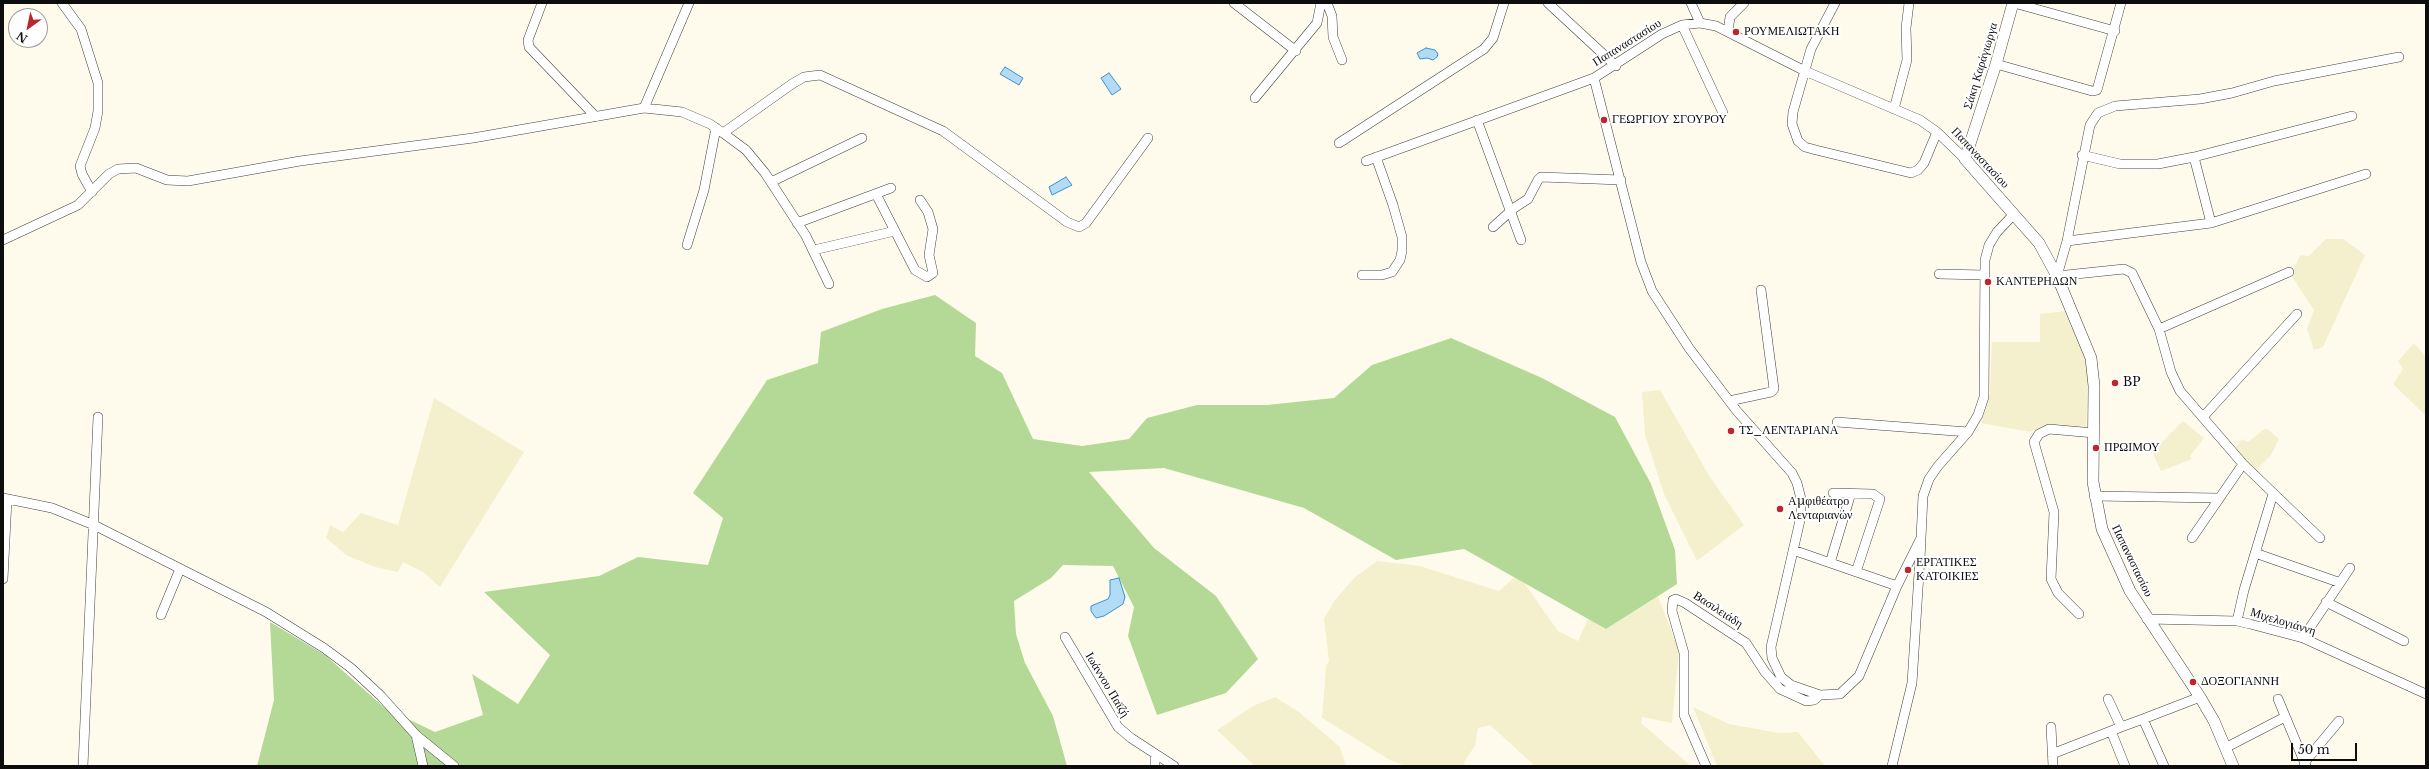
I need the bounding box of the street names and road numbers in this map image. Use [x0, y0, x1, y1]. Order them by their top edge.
street label: Παπαναστασίου [1590, 16, 1664, 70]
street label: Σάκη Καράγιωργα [1961, 21, 2001, 111]
street label: Παπαναστασίου [1948, 124, 2012, 192]
street label: Παπαναστασίου [2108, 523, 2156, 599]
street label: Βασιλειάδη [1690, 589, 1746, 631]
street label: Μιχελογιάννη [2248, 605, 2318, 639]
street label: Ιωάννου Παϊζή [1082, 650, 1132, 720]

